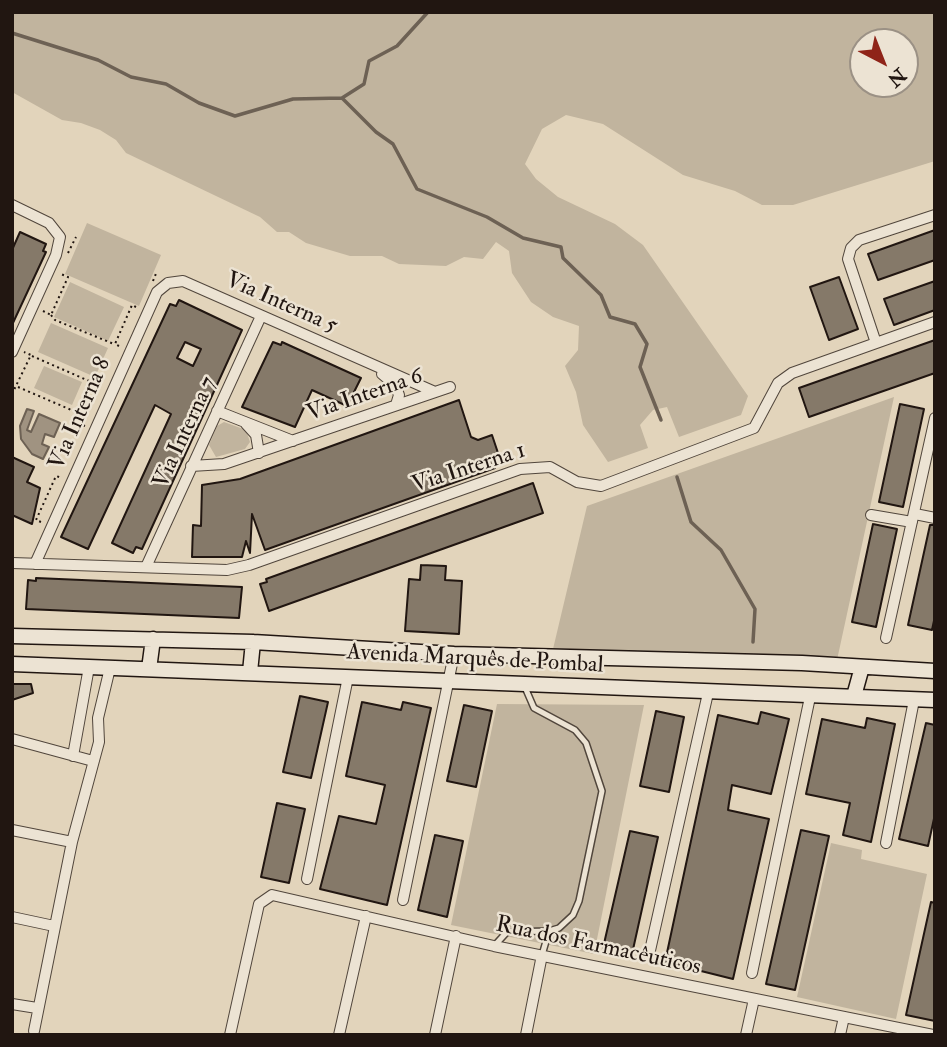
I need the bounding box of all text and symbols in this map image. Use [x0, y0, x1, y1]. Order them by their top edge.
north arrow [849, 28, 919, 98]
text: N [882, 63, 911, 92]
street label: Via Interna 5 [221, 267, 341, 341]
street label: Via Interna 8 [44, 353, 118, 475]
street label: Via Interna 6 [303, 363, 427, 429]
street label: Via Interna 7 [148, 373, 224, 493]
street label: Via Interna 1 [409, 438, 529, 500]
street label: Avenida Marquês de Pombal [346, 639, 604, 681]
street label: Rua dos Farmacêuticos [493, 912, 703, 982]

